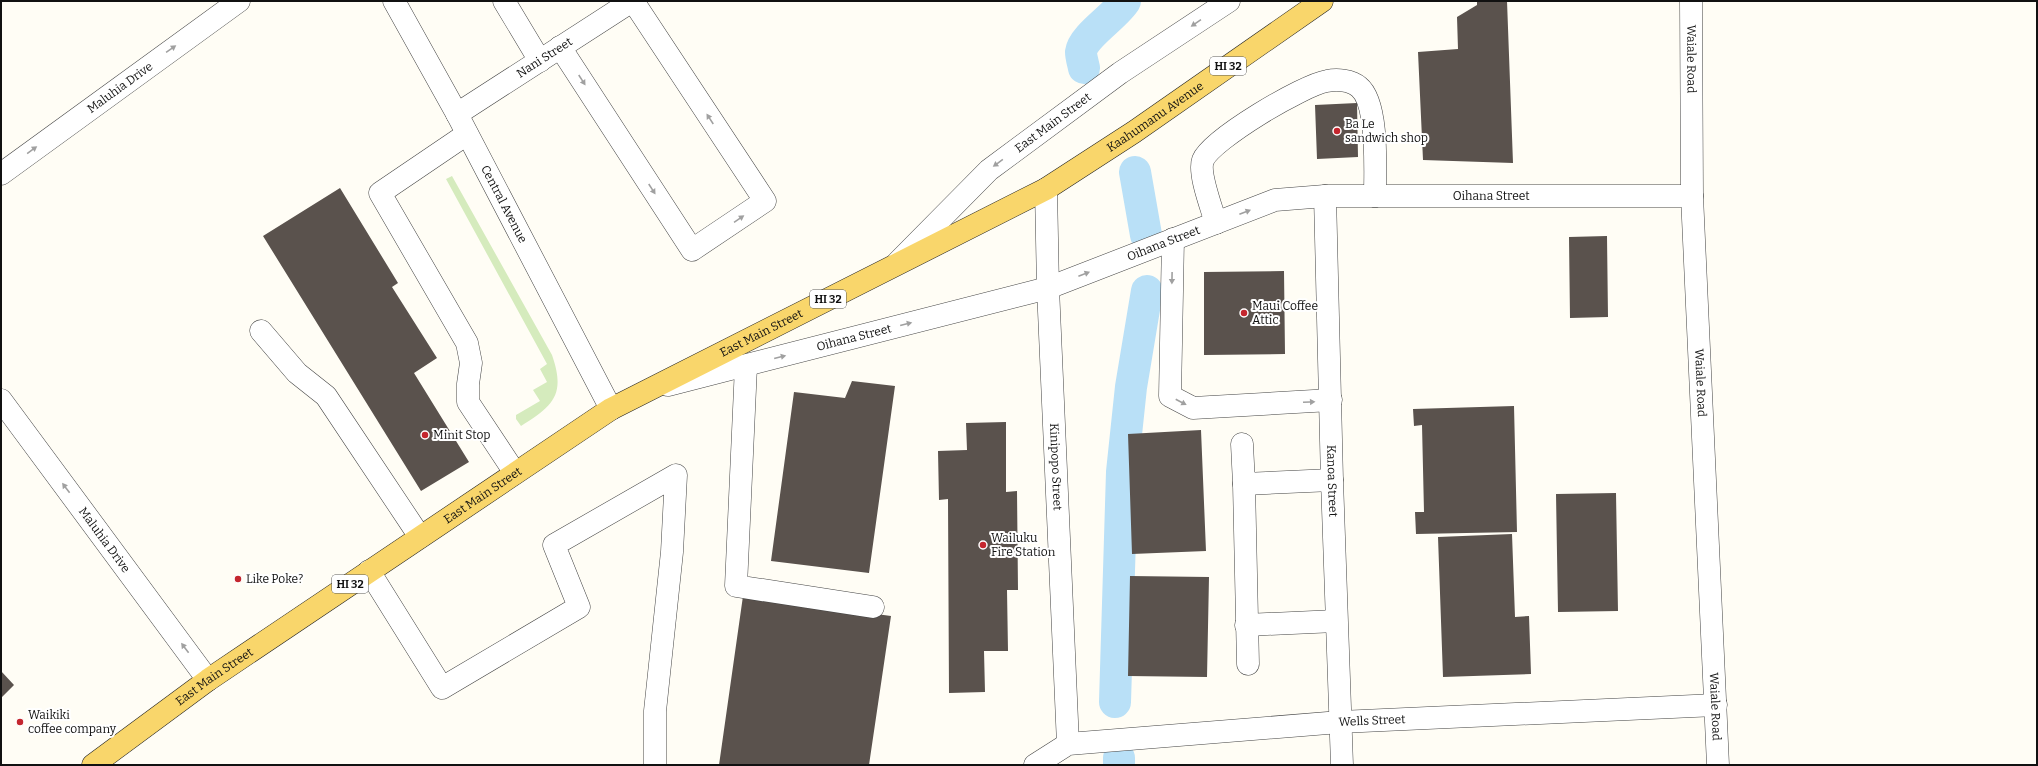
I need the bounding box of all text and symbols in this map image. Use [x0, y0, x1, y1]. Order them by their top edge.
one-way arrow [1190, 19, 1202, 26]
street label: Waiale Road [1684, 25, 1698, 93]
street label: Nani Street [514, 34, 575, 81]
one-way arrow [166, 45, 177, 53]
road number: HI 32 [1210, 57, 1246, 75]
street label: Maluhia Drive [84, 59, 155, 116]
one-way arrow [578, 74, 585, 86]
street label: Kaahumanu Avenue [1104, 79, 1206, 155]
street label: East Main Street [1012, 90, 1094, 155]
one-way arrow [707, 113, 714, 125]
place label: Ba Le sandwich shop [1345, 117, 1428, 145]
marker: Ba Le sandwich shop [1332, 126, 1342, 136]
one-way arrow [27, 146, 37, 154]
one-way arrow [993, 159, 1004, 167]
street label: Central Avenue [478, 163, 530, 245]
one-way arrow [648, 184, 656, 194]
street label: Oihana Street [1453, 189, 1530, 203]
one-way arrow [1239, 208, 1251, 214]
one-way arrow [734, 215, 744, 223]
street label: Oihana Street [1125, 223, 1202, 264]
one-way arrow [1079, 270, 1091, 276]
one-way arrow [1169, 272, 1176, 284]
road number: HI 32 [810, 290, 846, 308]
place label: Maui Coffee Attic [1252, 299, 1318, 327]
street label: East Main Street [717, 306, 806, 360]
marker: Maui Coffee Attic [1239, 308, 1249, 318]
street label: Oihana Street [815, 321, 894, 354]
one-way arrow [900, 321, 912, 327]
street label: Waiale Road [1692, 348, 1709, 417]
one-way arrow [774, 354, 786, 360]
one-way arrow [1303, 398, 1315, 405]
one-way arrow [1175, 399, 1186, 405]
street label: Kinipopo Street [1047, 423, 1065, 511]
place label: Minit Stop [433, 428, 490, 442]
marker: Minit Stop [420, 430, 430, 440]
street label: Kanoa Street [1324, 445, 1340, 518]
street label: East Main Street [441, 464, 525, 526]
one-way arrow [62, 482, 70, 493]
street label: Maluhia Drive [76, 505, 133, 575]
place label: Wailuku Fire Station [991, 531, 1056, 559]
marker: Wailuku Fire Station [978, 540, 988, 550]
place label: Like Poke? [246, 572, 303, 586]
marker: Like Poke? [233, 574, 243, 584]
road number: HI 32 [332, 575, 368, 593]
one-way arrow [181, 643, 189, 654]
street label: East Main Street [173, 645, 256, 709]
street label: Waiale Road [1707, 672, 1724, 741]
place label: Waikiki coffee company [28, 708, 117, 736]
street label: Wells Street [1338, 712, 1406, 729]
marker: Waikiki coffee company [15, 717, 25, 727]

